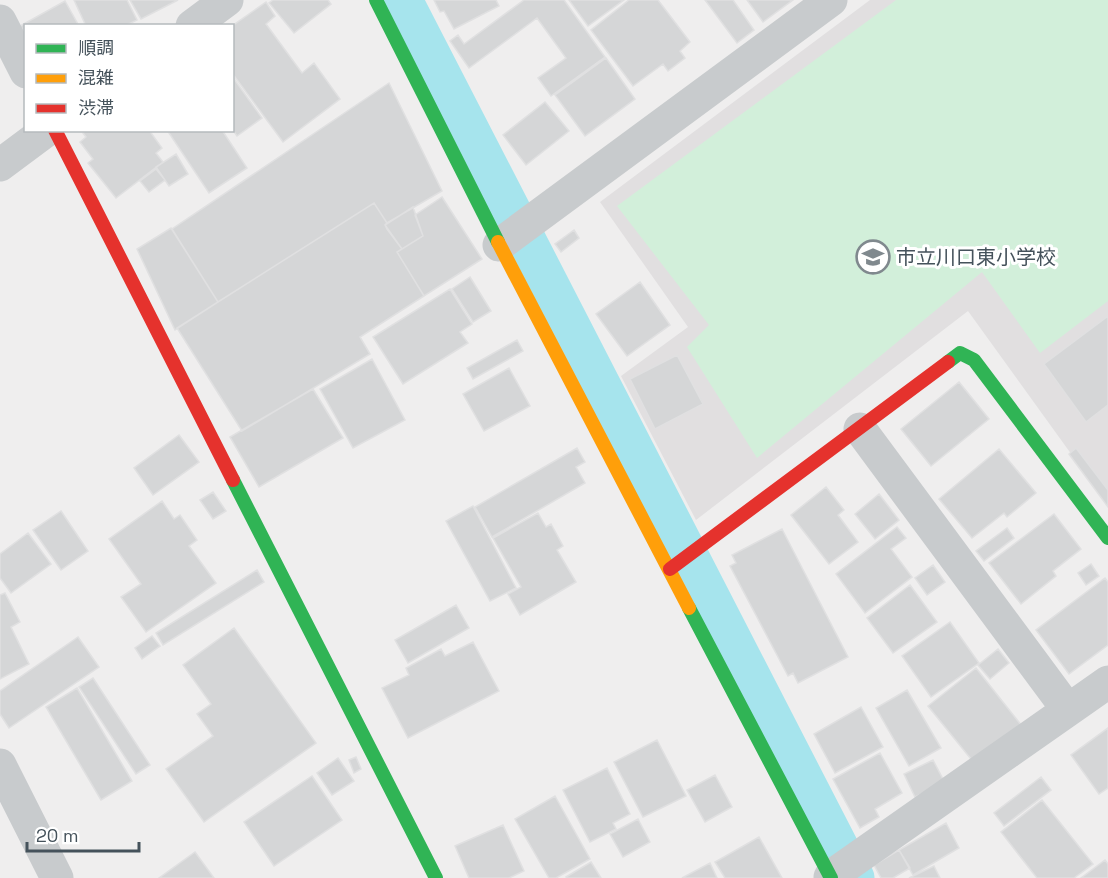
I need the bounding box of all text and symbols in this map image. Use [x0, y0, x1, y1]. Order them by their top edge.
legend [24, 24, 234, 132]
text: 順調 [78, 36, 114, 59]
text: 混雑 [78, 66, 114, 89]
text: 渋滞 [78, 96, 114, 119]
school or university icon: 市立川口東小学校 [855, 239, 891, 275]
place label: 市立川口東小学校 [896, 244, 1056, 270]
scale bar [27, 815, 140, 853]
text: 20 m [36, 824, 79, 847]

